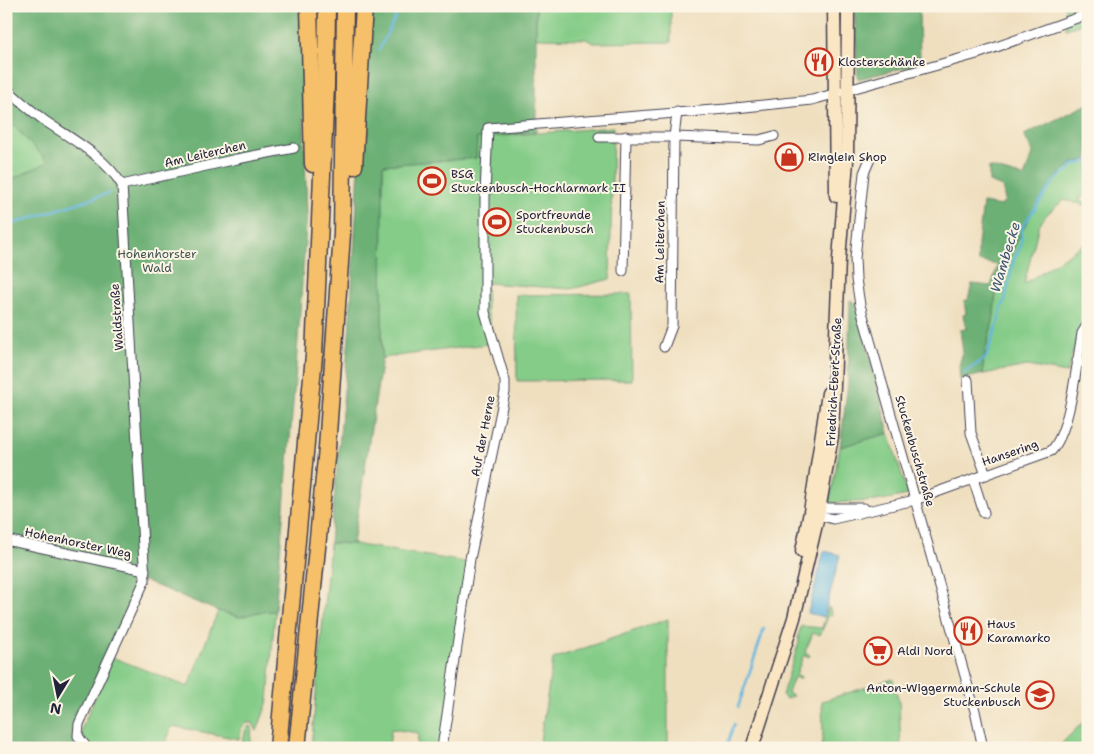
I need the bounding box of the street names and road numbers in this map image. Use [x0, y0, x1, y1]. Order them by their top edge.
street label: Am Leiterchen [163, 137, 247, 171]
street label: Am Leiterchen [651, 200, 669, 284]
street label: Waldstraße [107, 283, 127, 351]
street label: Friedrich-Ebert-Straße [823, 317, 845, 447]
street label: Stuckenbuschstraße [891, 393, 939, 509]
street label: Auf der Herne [467, 394, 499, 478]
street label: Hansering [980, 436, 1040, 470]
street label: Hohenhorster Weg [23, 524, 133, 562]

